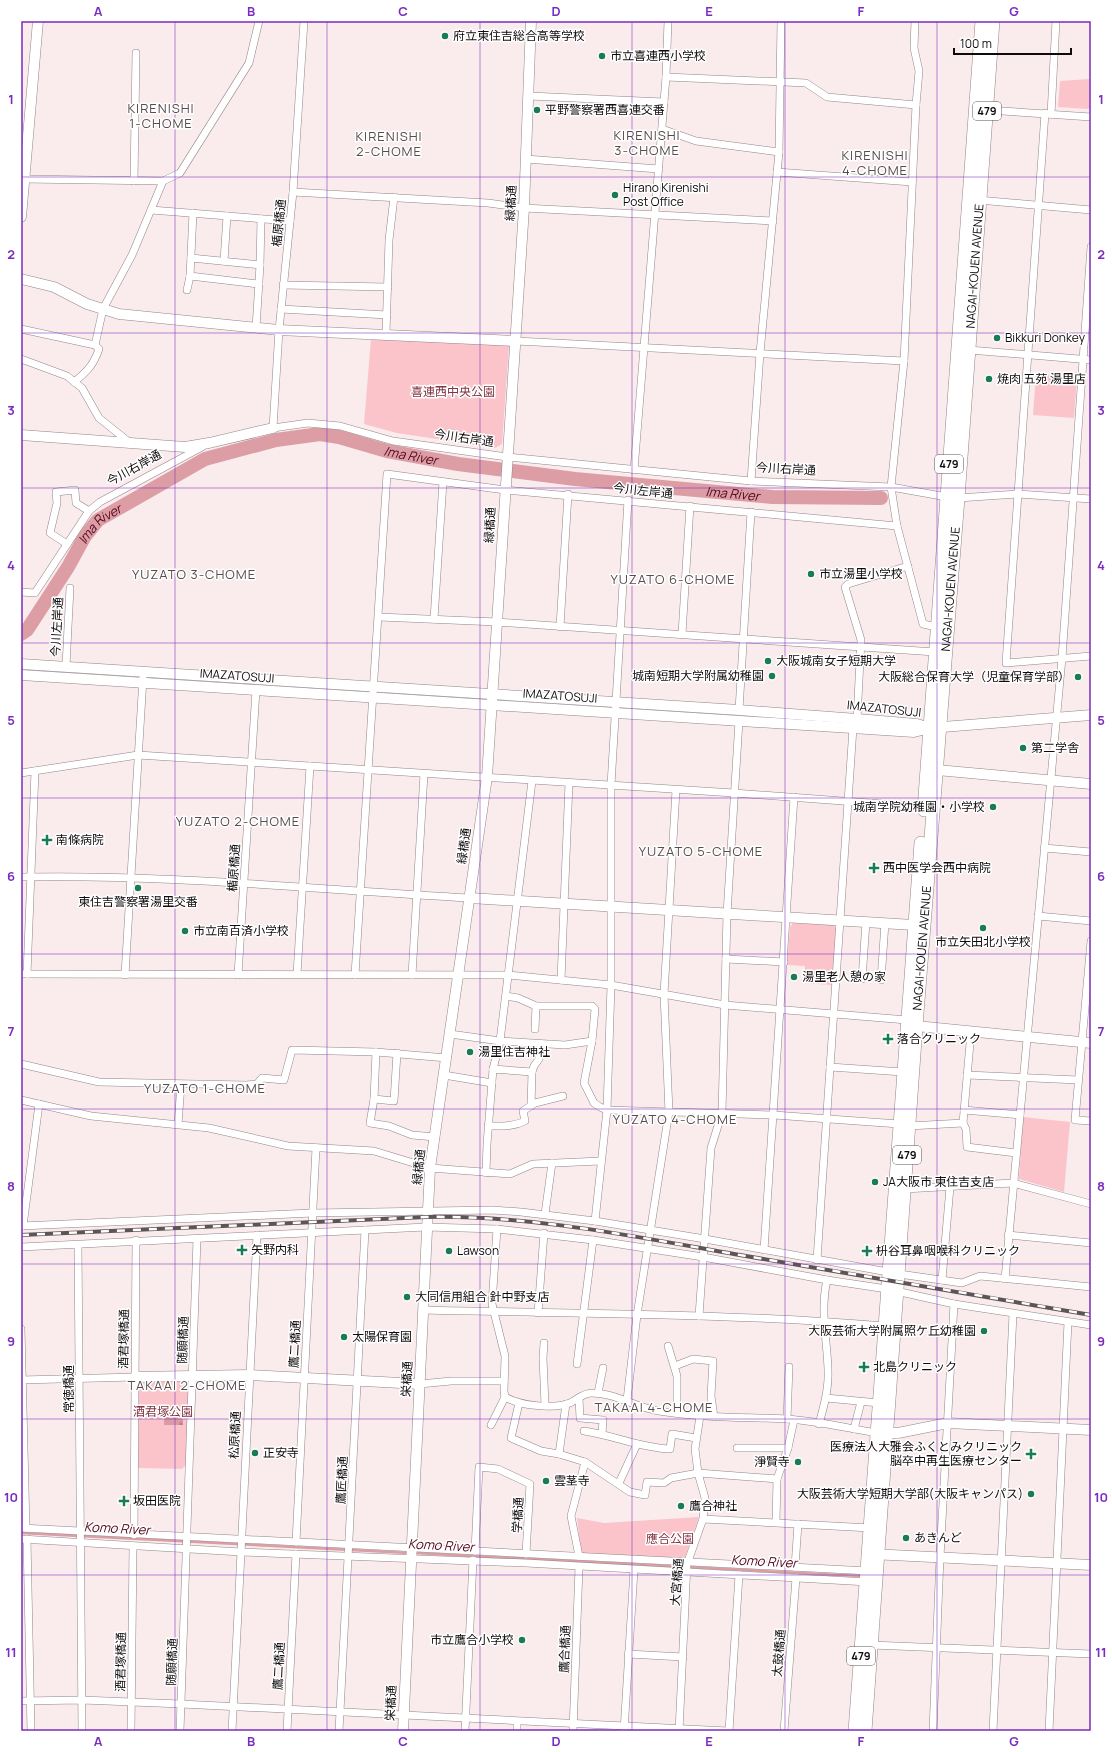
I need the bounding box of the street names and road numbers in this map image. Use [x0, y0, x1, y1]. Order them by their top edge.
road number: 479 [973, 102, 1001, 120]
street label: 緑橋通 [501, 185, 520, 221]
street label: 楯原橋通 [268, 198, 289, 248]
street label: NAGAI-KOUEN AVENUE [961, 203, 988, 329]
street label: 今川右岸通 [433, 425, 495, 450]
street label: 今川右岸通 [103, 446, 164, 490]
road number: 479 [935, 455, 963, 473]
street label: 今川右岸通 [756, 458, 816, 479]
street label: 今川左岸通 [612, 479, 674, 502]
street label: 緑橋通 [480, 507, 499, 543]
street label: NAGAI-KOUEN AVENUE [937, 526, 964, 652]
street label: 今川左岸通 [46, 597, 67, 657]
street label: IMAZATOSUJI [199, 664, 275, 687]
street label: IMAZATOSUJI [522, 684, 598, 707]
street label: IMAZATOSUJI [846, 696, 922, 721]
street label: 緑橋通 [453, 827, 474, 865]
street label: 楯原橋通 [223, 843, 244, 893]
street label: NAGAI-KOUEN AVENUE [908, 885, 935, 1011]
road number: 479 [893, 1146, 921, 1164]
street label: 緑橋通 [408, 1148, 429, 1186]
street label: 酒君塚橋通 [114, 1309, 133, 1369]
street label: 随願橋通 [173, 1316, 192, 1364]
street label: 鷹二橋通 [285, 1320, 304, 1368]
street label: 栄橋通 [397, 1361, 416, 1397]
street label: 常徳橋通 [60, 1365, 77, 1413]
street label: 松原橋通 [225, 1411, 244, 1459]
street label: 鷹匠橋通 [332, 1456, 351, 1504]
street label: 学橋通 [508, 1497, 527, 1533]
street label: 大宮橋通 [666, 1557, 687, 1607]
street label: 鷹合橋通 [555, 1625, 574, 1673]
street label: 太鼓橋通 [768, 1628, 789, 1678]
street label: 酒君塚橋通 [111, 1632, 130, 1692]
street label: 随願橋通 [162, 1638, 181, 1686]
street label: 鷹二橋通 [269, 1642, 288, 1690]
road number: 479 [847, 1647, 875, 1665]
street label: 栄橋通 [381, 1685, 400, 1721]

